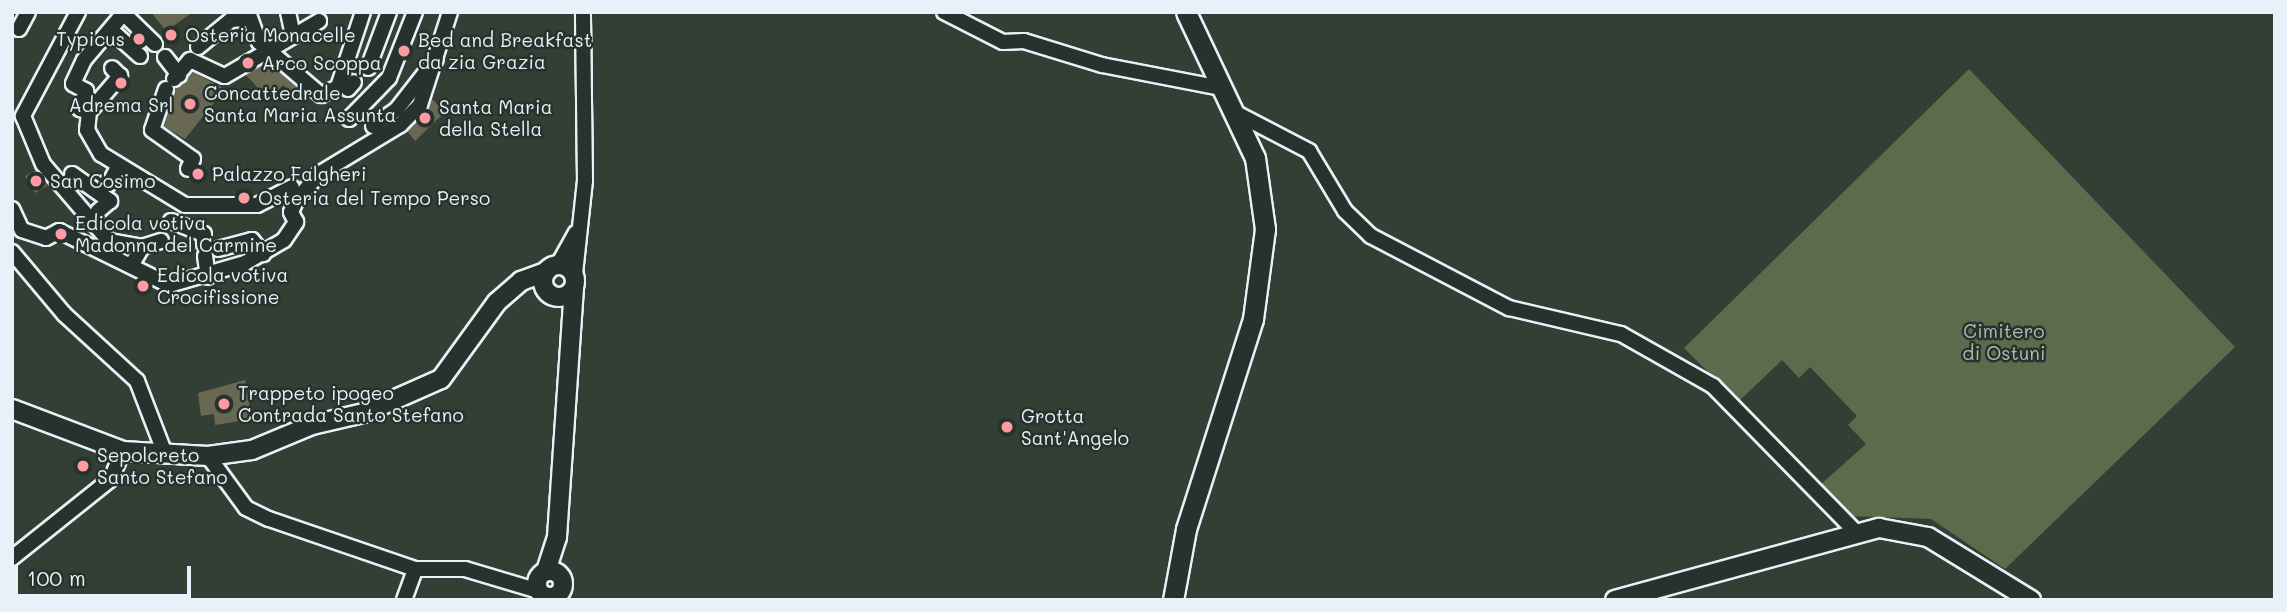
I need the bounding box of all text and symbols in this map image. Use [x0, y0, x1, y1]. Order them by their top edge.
place label: Osteria Monacelle [185, 24, 356, 46]
marker: Osteria Monacelle [163, 27, 179, 43]
place label: Typicus [56, 28, 125, 50]
place label: Bed and Breakfast da zia Grazia [418, 29, 592, 73]
marker: Typicus [131, 31, 147, 47]
marker: Bed and Breakfast da zia Grazia [396, 43, 412, 59]
place label: Arco Scoppa [262, 52, 382, 74]
marker: Arco Scoppa [240, 55, 256, 71]
marker: Adrema Srl [113, 75, 129, 91]
place label: Concattedrale Santa Maria Assunta [204, 82, 396, 126]
place label: Adrema Srl [69, 94, 173, 116]
marker: Concattedrale Santa Maria Assunta [182, 96, 198, 112]
place label: Santa Maria della Stella [439, 96, 553, 140]
marker: Santa Maria della Stella [417, 110, 433, 126]
place label: Palazzo Falgheri [212, 163, 367, 185]
marker: Palazzo Falgheri [190, 166, 206, 182]
place label: San Cosimo [50, 170, 155, 192]
marker: San Cosimo [28, 173, 44, 189]
place label: Osteria del Tempo Perso [258, 187, 490, 209]
marker: Osteria del Tempo Perso [236, 190, 252, 206]
place label: Edicola votiva Madonna del Carmine [75, 212, 277, 256]
marker: Edicola votiva Madonna del Carmine [53, 226, 69, 242]
place label: Edicola votiva Crocifissione [157, 264, 288, 308]
marker: Edicola votiva Crocifissione [135, 278, 151, 294]
park label: Cimitero di Ostuni [1962, 320, 2046, 364]
place label: Trappeto ipogeo Contrada Santo Stefano [238, 382, 464, 426]
marker: Trappeto ipogeo Contrada Santo Stefano [216, 396, 232, 412]
place label: Grotta Sant'Angelo [1021, 405, 1129, 449]
marker: Grotta Sant'Angelo [999, 419, 1015, 435]
place label: Sepolcreto Santo Stefano [97, 444, 228, 488]
marker: Sepolcreto Santo Stefano [75, 458, 91, 474]
scale bar [18, 552, 194, 596]
text: 100 m [27, 564, 86, 591]

